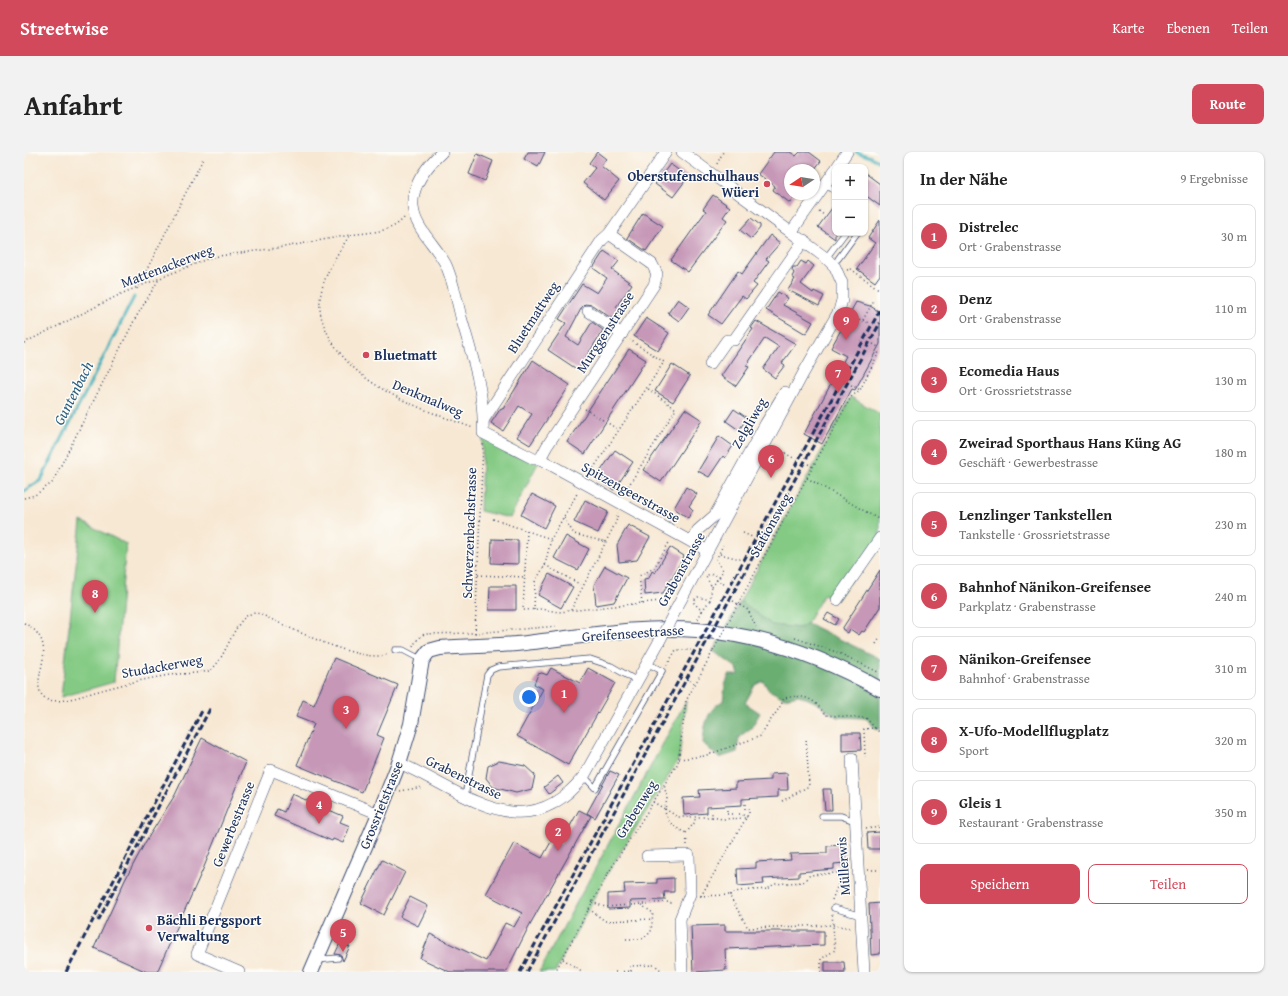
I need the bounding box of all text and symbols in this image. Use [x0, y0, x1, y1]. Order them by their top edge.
text: Streetwise [20, 14, 109, 42]
text: Karte [1112, 18, 1145, 38]
text: Ebenen [1167, 18, 1210, 38]
text: Teilen [1232, 18, 1268, 38]
text: Anfahrt [24, 84, 123, 125]
button: Route [1192, 84, 1264, 124]
north arrow [784, 164, 820, 200]
map controls [832, 164, 868, 236]
button: + [832, 164, 868, 200]
place label: Oberstufenschulhaus Wüeri [627, 166, 760, 202]
text: In der Nähe [920, 166, 1008, 191]
text: 9 Ergebnisse [1180, 169, 1248, 188]
marker: Oberstufenschulhaus Wüeri [762, 179, 772, 189]
button: − [832, 200, 868, 236]
text: Distrelec [959, 216, 1019, 237]
text: 1 [931, 227, 937, 246]
text: 30 m [1221, 227, 1247, 246]
text: Ort · Grabenstrasse [959, 237, 1061, 256]
street label: Mattenackerweg [118, 239, 216, 293]
street label: Bluetmattweg [502, 277, 564, 357]
street label: Murggenstrasse [571, 287, 639, 377]
text: Denz [959, 288, 992, 309]
text: 2 [931, 299, 937, 318]
text: 110 m [1215, 299, 1247, 318]
pin: 9 [833, 307, 859, 340]
text: Ort · Grabenstrasse [959, 309, 1061, 328]
place label: Bluetmatt [374, 345, 438, 365]
marker: Bluetmatt [361, 350, 371, 360]
water label: Guntenbach [48, 357, 98, 429]
pin: 7 [825, 360, 851, 393]
text: Ecomedia Haus [959, 360, 1060, 381]
text: 3 [931, 371, 937, 390]
text: 130 m [1215, 371, 1247, 390]
street label: Denkmalweg [389, 374, 467, 422]
text: Ort · Grossrietstrasse [959, 381, 1072, 400]
street label: Zelgliweg [726, 394, 772, 452]
text: Zweirad Sporthaus Hans Küng AG [959, 432, 1181, 453]
text: 4 [931, 443, 937, 462]
text: 180 m [1215, 443, 1247, 462]
pin: 6 [758, 445, 784, 478]
text: Geschäft · Gewerbestrasse [959, 453, 1098, 472]
street label: Spitzengeerstrasse [578, 457, 684, 528]
street label: Schwerzenbachstrasse [457, 467, 481, 599]
street label: Stationsweg [744, 489, 796, 561]
text: Lenzlinger Tankstellen [959, 504, 1112, 525]
text: 5 [931, 515, 937, 534]
text: 230 m [1215, 515, 1247, 534]
text: Tankstelle · Grossrietstrasse [959, 525, 1110, 544]
street label: Grabenstrasse [652, 528, 710, 610]
text: Bahnhof Nänikon-Greifensee [959, 576, 1151, 597]
pin: 8 [82, 580, 108, 613]
text: 6 [931, 587, 937, 606]
text: 240 m [1215, 587, 1247, 606]
text: Parkplatz · Grabenstrasse [959, 597, 1096, 616]
street label: Greifenseestrasse [581, 619, 685, 647]
text: Nänikon-Greifensee [959, 648, 1091, 669]
street label: Studackerweg [120, 649, 204, 683]
text: 7 [931, 659, 937, 678]
text: 310 m [1215, 659, 1247, 678]
text: Bahnhof · Grabenstrasse [959, 669, 1090, 688]
pin: 1 [551, 680, 577, 713]
your location [519, 687, 539, 707]
pin: 3 [333, 696, 359, 729]
text: X-Ufo-Modellflugplatz [959, 720, 1109, 741]
text: 8 [931, 731, 937, 750]
text: 320 m [1215, 731, 1247, 750]
text: Sport [959, 741, 989, 760]
street label: Grabenstrasse [422, 750, 506, 804]
street label: Grossrietstrasse [354, 757, 408, 852]
street label: Grabenweg [610, 776, 662, 842]
street label: Gewerbestrasse [207, 778, 259, 870]
pin: 4 [306, 791, 332, 824]
text: Gleis 1 [959, 792, 1002, 813]
text: 9 [931, 803, 937, 822]
text: 350 m [1215, 803, 1247, 822]
text: Restaurant · Grabenstrasse [959, 813, 1103, 832]
pin: 2 [545, 818, 571, 851]
street label: Müllerwis [831, 836, 855, 896]
button: Speichern [920, 864, 1080, 904]
button: Teilen [1088, 864, 1248, 904]
place label: Bächli Bergsport Verwaltung [157, 910, 262, 946]
pin: 5 [330, 919, 356, 952]
marker: Bächli Bergsport Verwaltung [144, 923, 154, 933]

